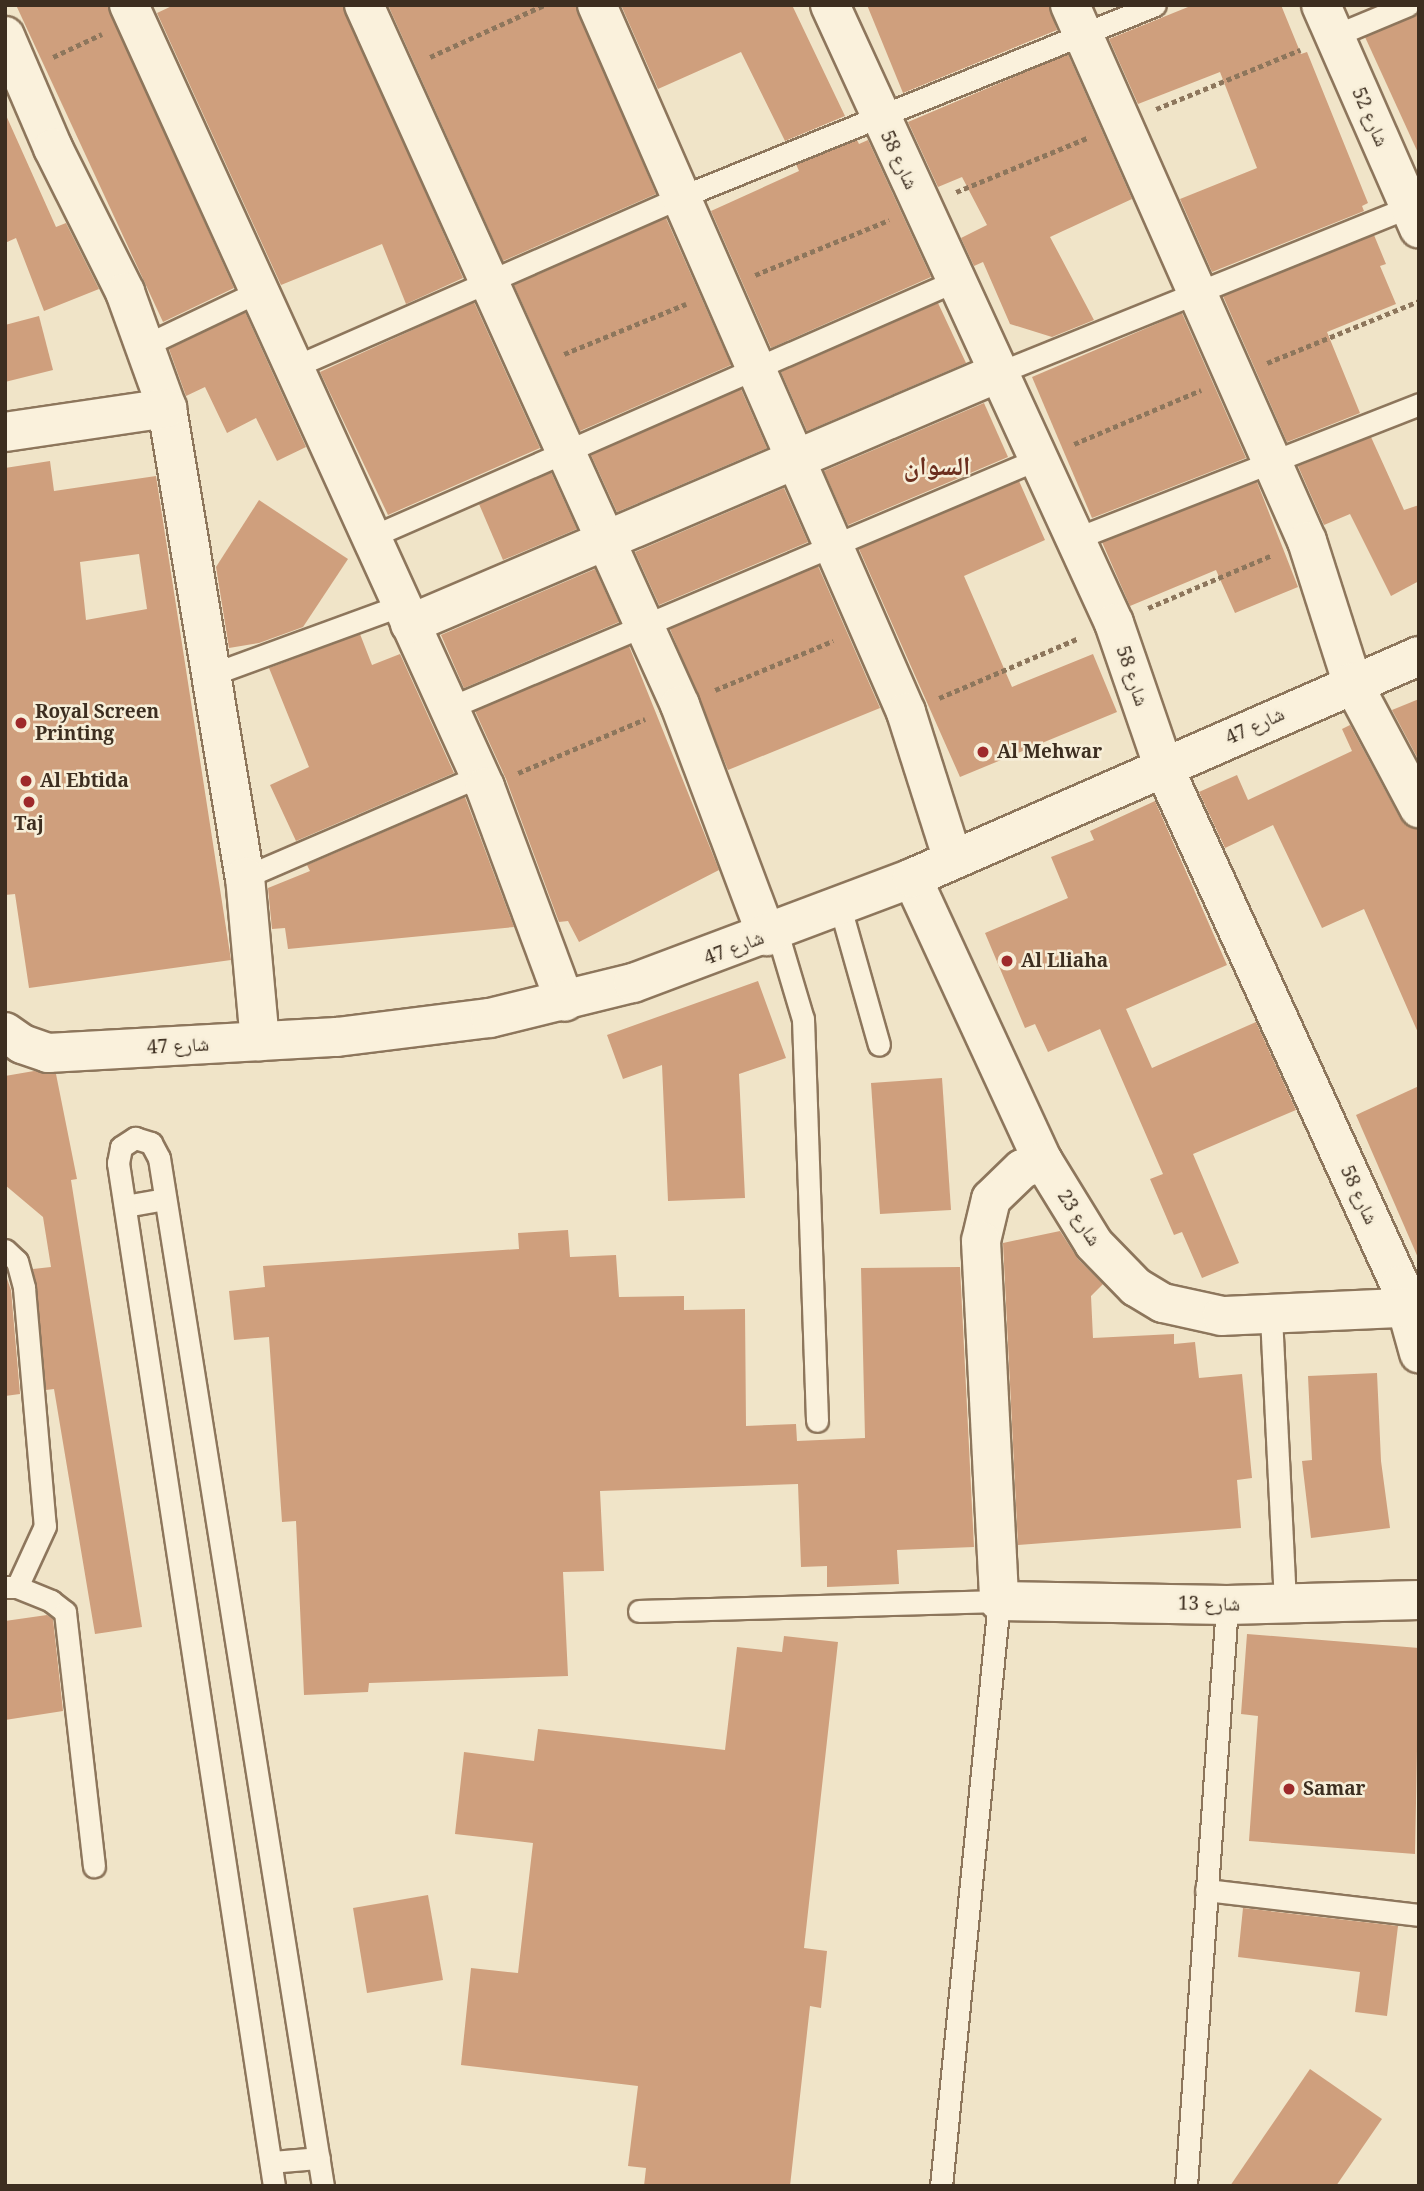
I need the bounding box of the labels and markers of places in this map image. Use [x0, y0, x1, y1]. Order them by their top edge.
place label: Royal Screen Printing [35, 701, 159, 745]
marker: Royal Screen Printing [13, 715, 29, 731]
place label: Al Mehwar [997, 741, 1102, 763]
marker: Al Mehwar [975, 744, 991, 760]
place label: Al Ebtida [40, 770, 129, 792]
marker: Al Ebtida [18, 773, 34, 789]
marker: Taj [21, 794, 37, 810]
place label: Taj [14, 813, 44, 835]
place label: Al Lliaha [1021, 950, 1108, 972]
marker: Al Lliaha [999, 953, 1015, 969]
place label: Samar [1303, 1778, 1365, 1800]
marker: Samar [1281, 1781, 1297, 1797]

